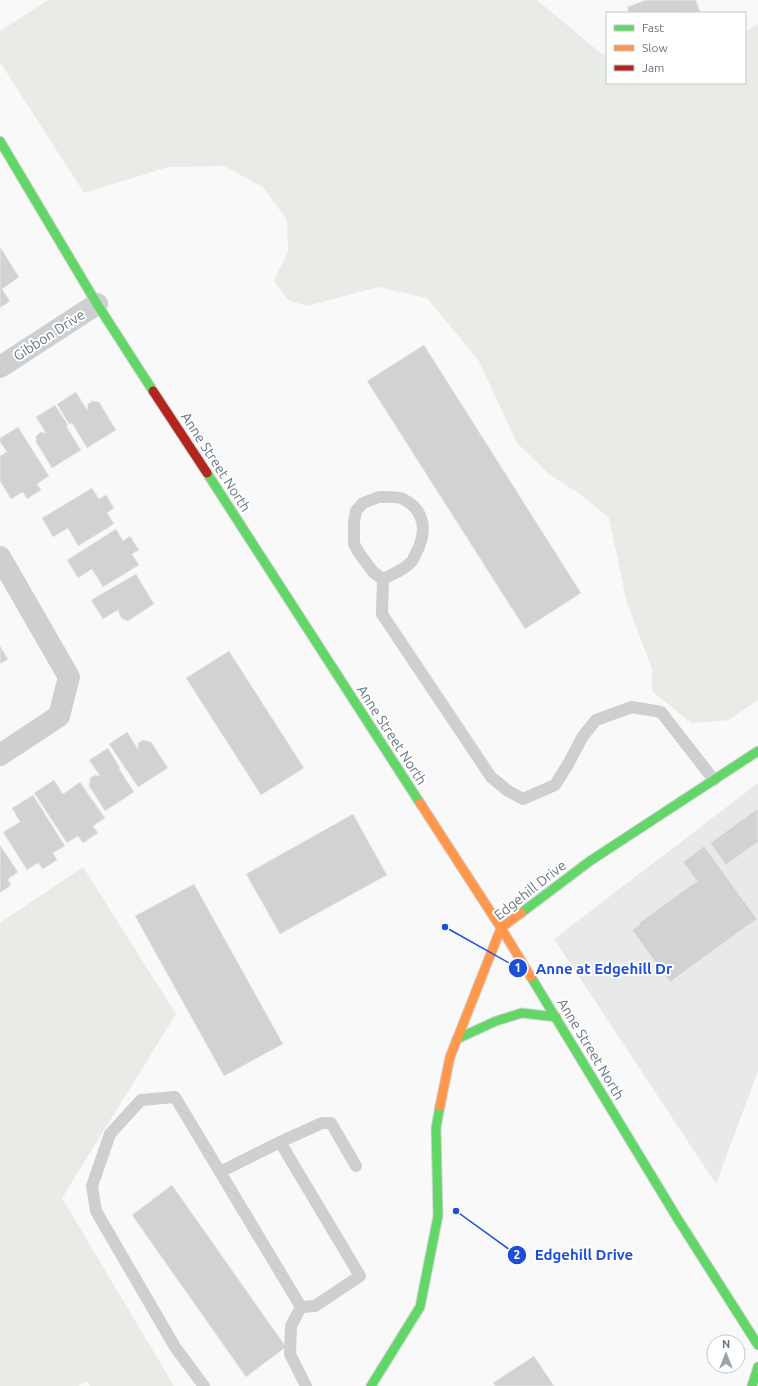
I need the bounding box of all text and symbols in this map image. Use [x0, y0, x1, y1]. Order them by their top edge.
legend [606, 12, 746, 84]
text: Fast [642, 21, 664, 34]
text: Slow [642, 41, 668, 54]
text: Jam [642, 61, 664, 74]
street label: Gibbon Drive [10, 306, 88, 364]
street label: Anne Street North [178, 409, 254, 515]
street label: Anne Street North [354, 682, 430, 788]
street label: Edgehill Drive [491, 857, 569, 923]
callout: Anne at Edgehill Dr [508, 955, 681, 982]
text: Anne at Edgehill Dr [536, 960, 673, 977]
text: 1 [515, 961, 521, 974]
street label: Anne Street North [554, 995, 628, 1103]
callout: Edgehill Drive [507, 1242, 641, 1269]
text: Edgehill Drive [535, 1246, 633, 1263]
text: 2 [514, 1248, 521, 1261]
north arrow [706, 1334, 746, 1374]
text: N [722, 1338, 730, 1350]

